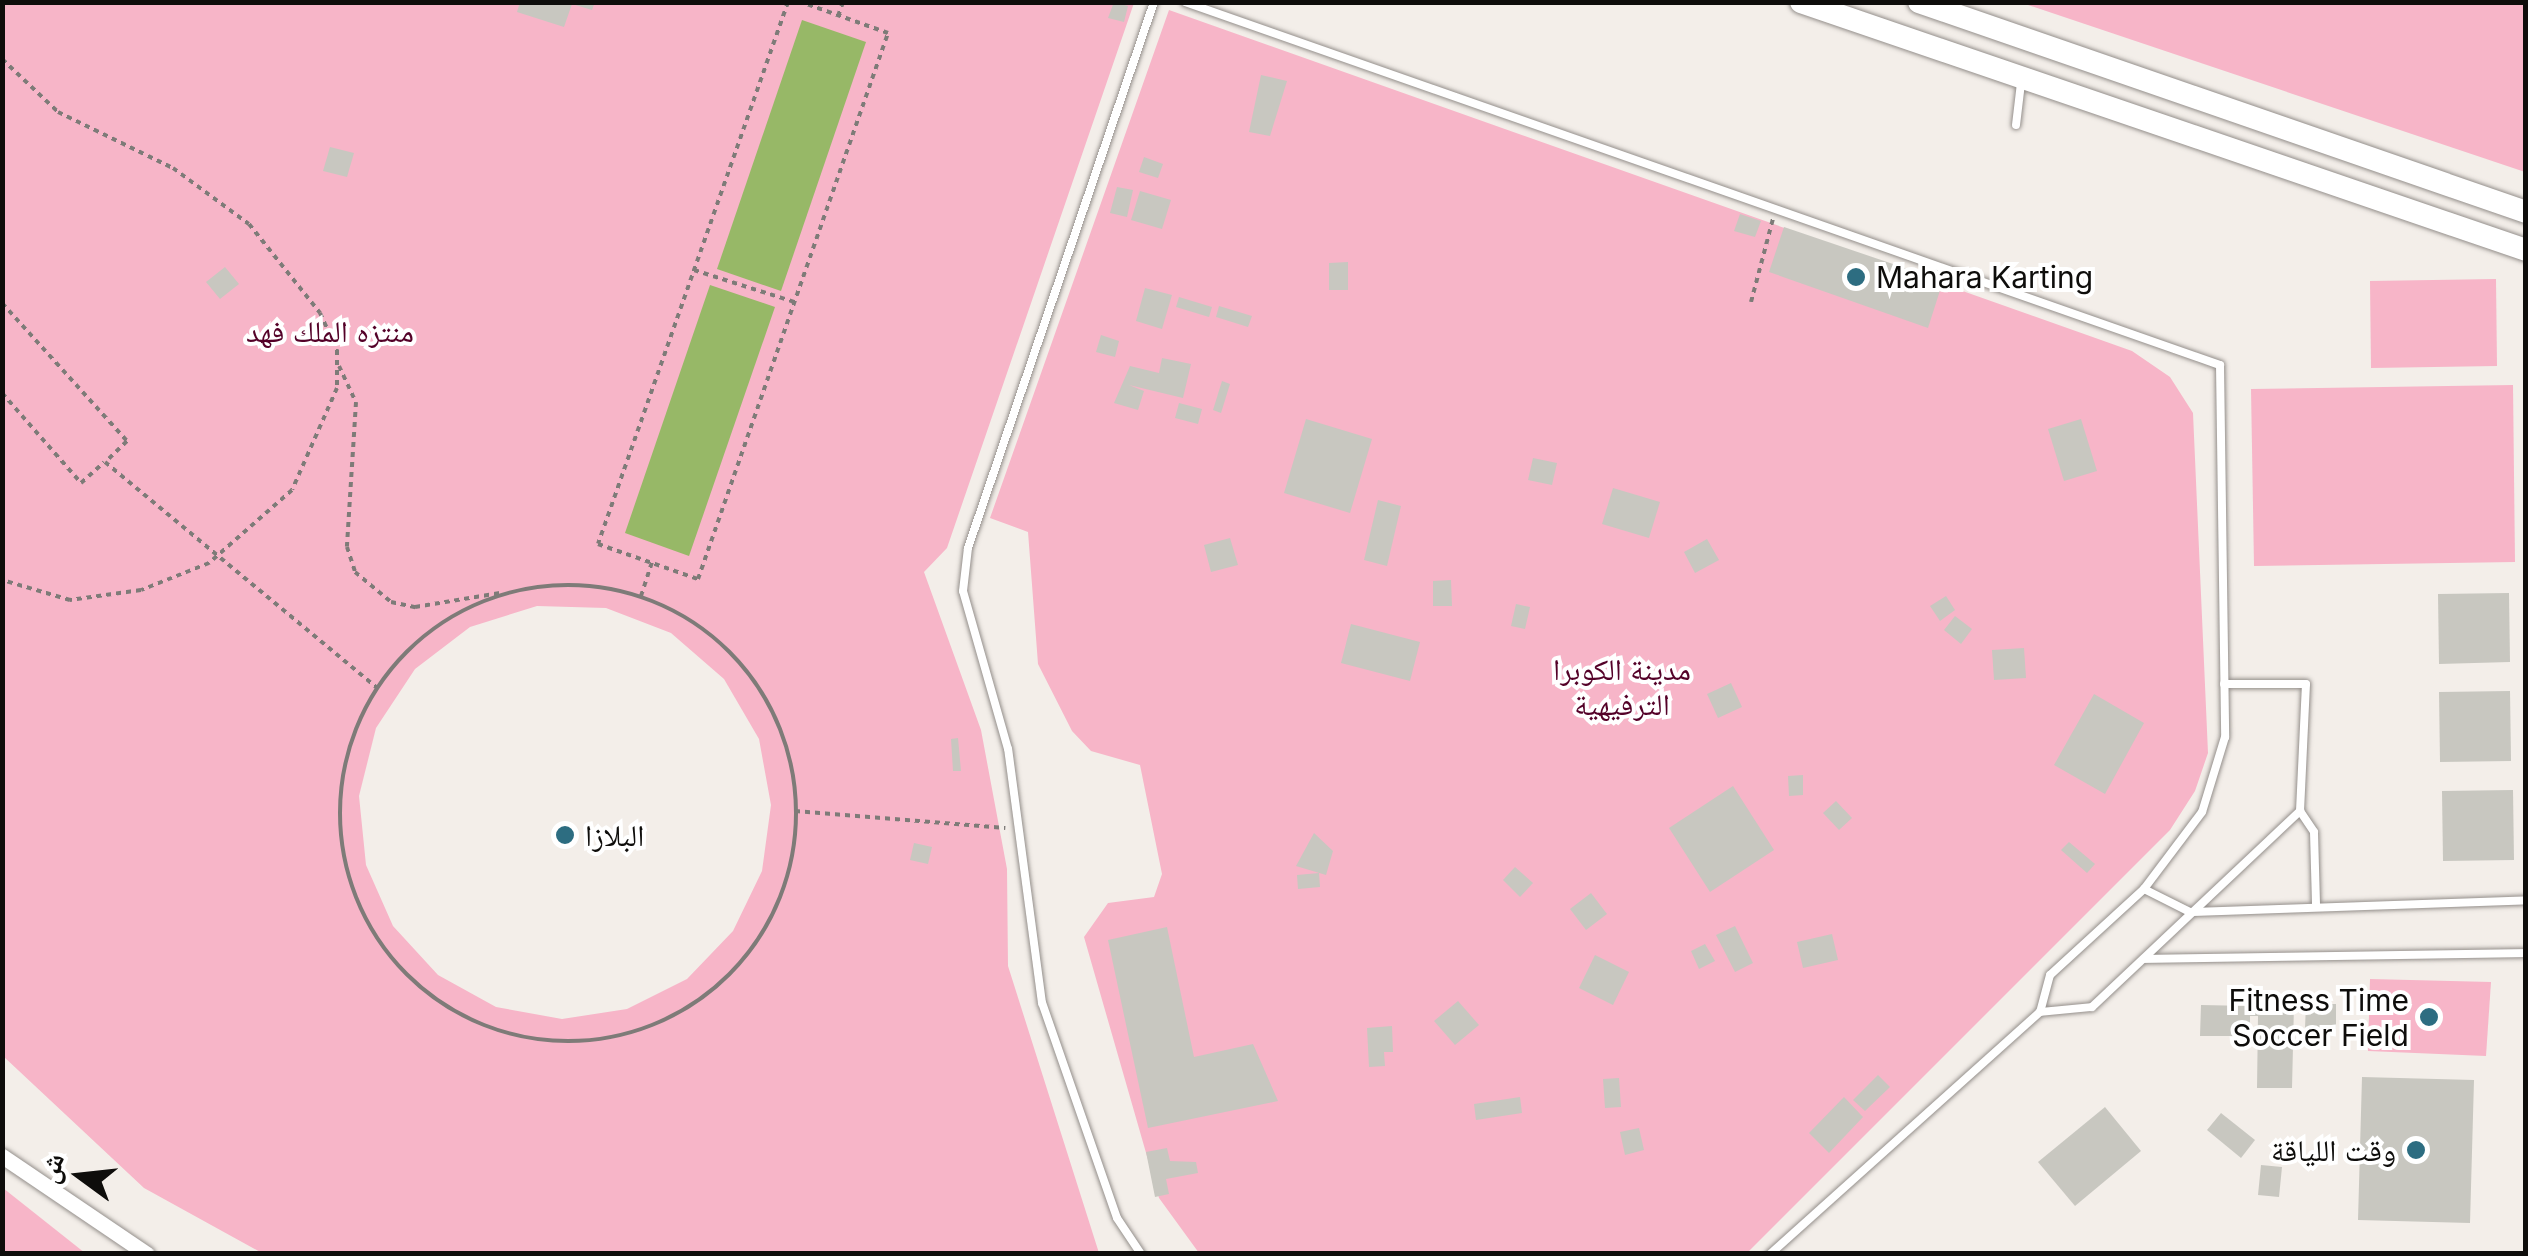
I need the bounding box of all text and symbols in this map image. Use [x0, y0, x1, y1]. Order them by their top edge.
place label: Mahara Karting [1876, 259, 2093, 295]
marker: Mahara Karting [1845, 266, 1867, 288]
park label: منتزه الملك فهد [246, 313, 414, 349]
park label: مدينة الكوبرا الترفيهية [1553, 651, 1691, 722]
place label: البلازا [585, 817, 644, 853]
marker: البلازا [554, 824, 576, 846]
place label: Fitness Time Soccer Field [2228, 982, 2409, 1052]
marker: Fitness Time Soccer Field [2418, 1006, 2440, 1028]
north arrow [30, 1126, 130, 1226]
place label: وقت اللياقة [2271, 1132, 2396, 1168]
marker: وقت اللياقة [2405, 1139, 2427, 1161]
text: ش [31, 1149, 71, 1187]

